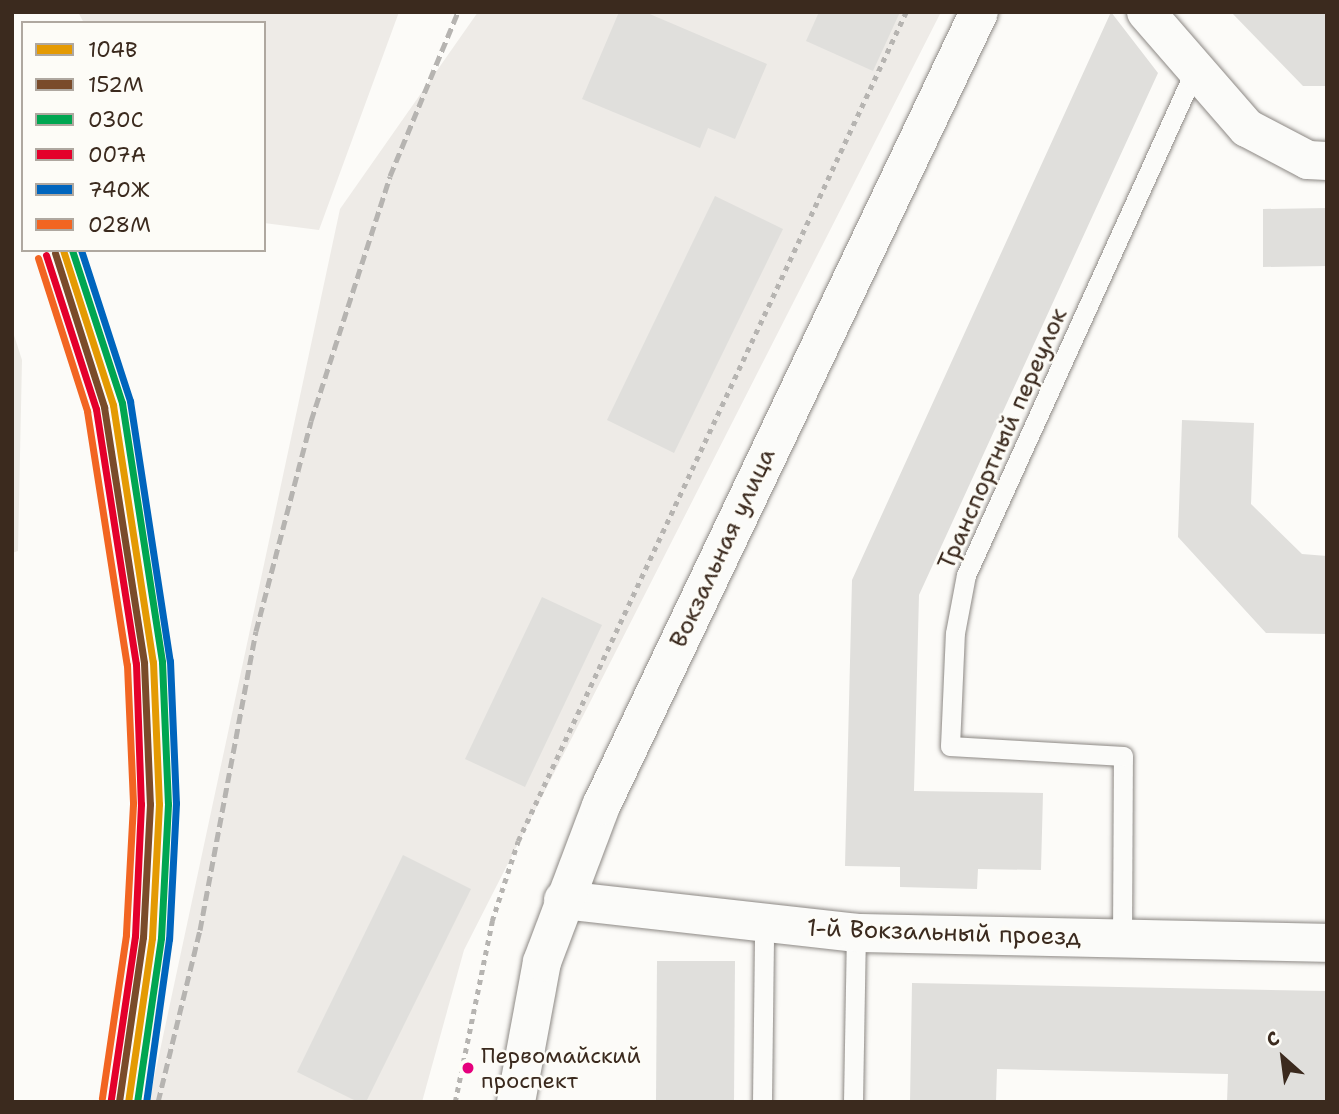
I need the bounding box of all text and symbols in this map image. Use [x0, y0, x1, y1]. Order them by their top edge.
legend [21, 21, 266, 252]
text: 104В [88, 36, 137, 64]
text: 152М [88, 71, 144, 99]
text: 030C [88, 106, 144, 134]
text: 007А [88, 141, 146, 169]
text: 740Ж [88, 176, 149, 204]
text: 028М [88, 211, 151, 239]
street label: Транспортный переулок [932, 304, 1074, 574]
street label: Вокзальная улица [664, 444, 782, 652]
street label: 1-й Вокзальный проезд [806, 914, 1082, 952]
north arrow [1248, 1023, 1318, 1093]
text: С [1262, 1025, 1284, 1053]
place label: Первомайский проспект [481, 1042, 641, 1094]
marker: Первомайский проспект [461, 1061, 475, 1075]

